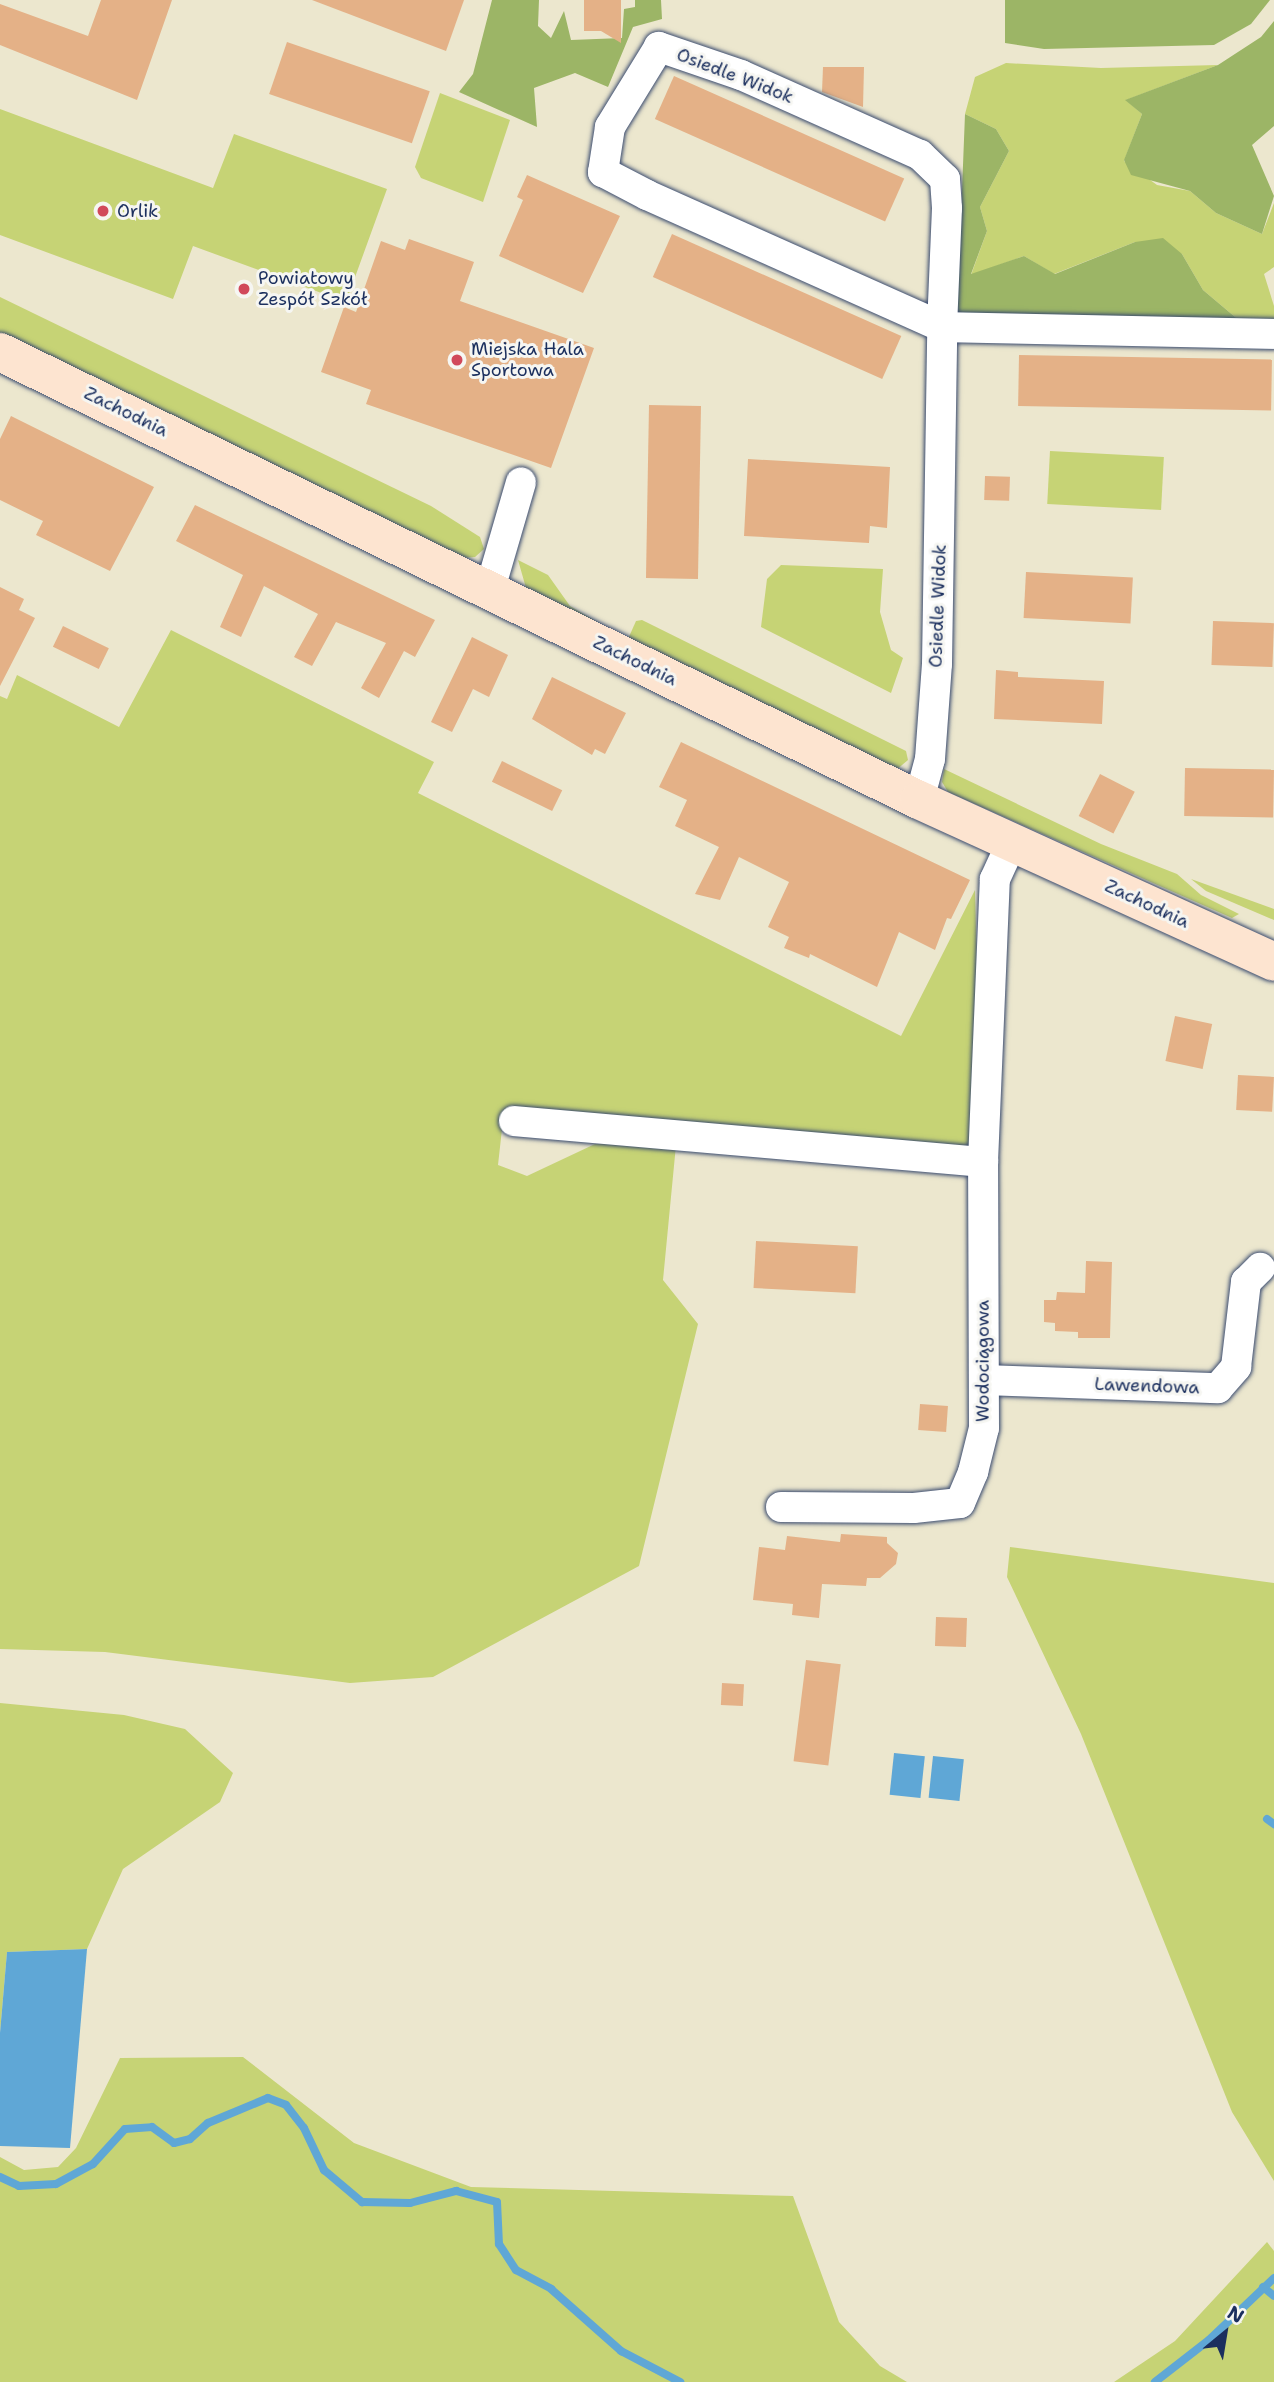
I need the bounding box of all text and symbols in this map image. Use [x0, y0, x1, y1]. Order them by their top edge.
street label: Osiedle Widok [674, 44, 796, 108]
place label: Orlik [117, 200, 158, 222]
marker: Orlik [95, 203, 111, 219]
place label: Powiatowy Zespół Szkół [258, 268, 368, 310]
marker: Powiatowy Zespół Szkół [236, 281, 252, 297]
place label: Miejska Hala Sportowa [471, 339, 584, 382]
marker: Miejska Hala Sportowa [449, 352, 465, 368]
street label: Zachodnia [81, 382, 171, 442]
street label: Osiedle Widok [925, 544, 951, 668]
street label: Zachodnia [590, 631, 680, 691]
street label: Zachodnia [1101, 875, 1193, 933]
street label: Wodociągowa [972, 1300, 994, 1422]
street label: Lawendowa [1094, 1373, 1200, 1399]
north arrow [1190, 2298, 1260, 2368]
text: N [1223, 2300, 1249, 2329]

